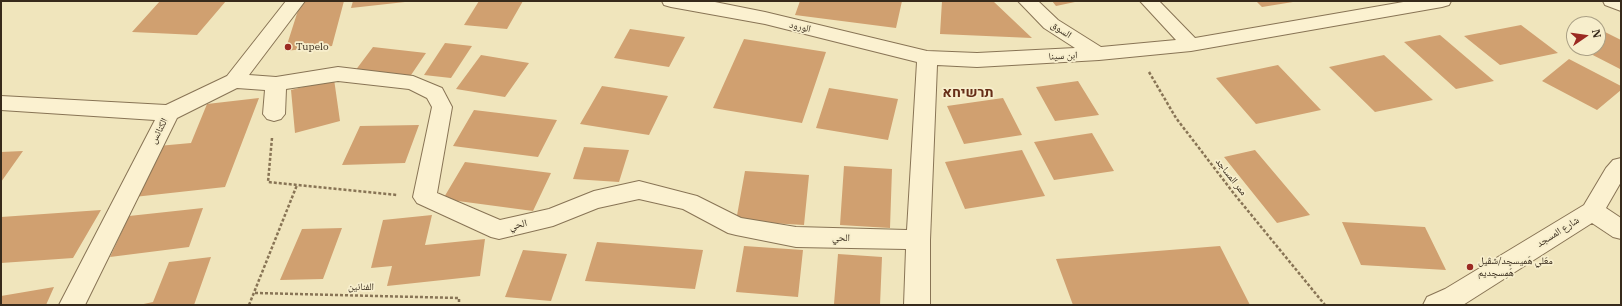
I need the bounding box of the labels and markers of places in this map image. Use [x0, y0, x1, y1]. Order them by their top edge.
place label: Tupelo [296, 41, 329, 53]
marker: Tupelo [283, 42, 293, 52]
place label: معَلي هَميسچد/شڤيل هَمِسچديم [1478, 255, 1553, 278]
marker: معَلي هَميسچد/شڤيل هَمِسچديم [1465, 262, 1475, 272]

